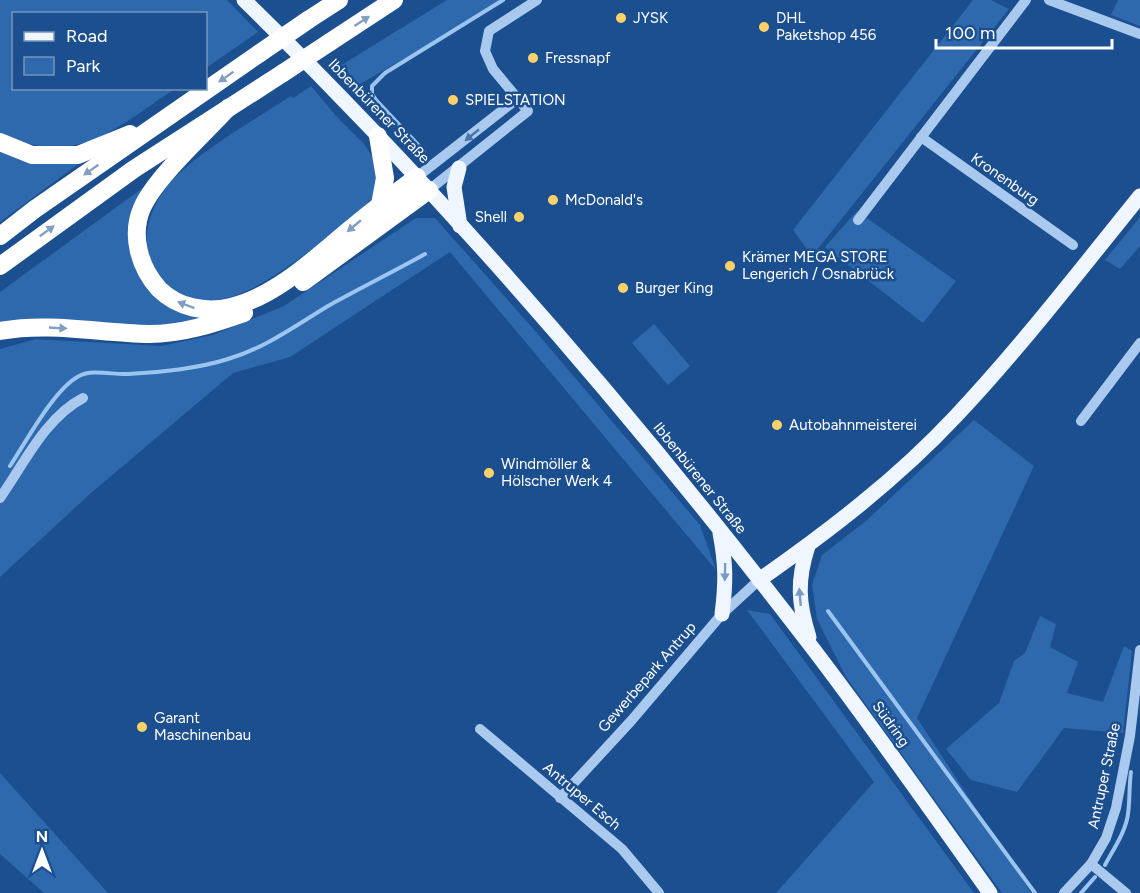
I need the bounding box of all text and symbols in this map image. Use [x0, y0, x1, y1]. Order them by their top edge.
place label: JYSK [633, 9, 669, 27]
place label: DHL Paketshop 456 [776, 9, 877, 44]
marker: JYSK [614, 11, 628, 25]
legend [12, 12, 207, 90]
scale bar [936, 12, 1112, 50]
one-way arrow [354, 15, 370, 26]
marker: DHL Paketshop 456 [757, 20, 771, 34]
text: 100 m [945, 22, 995, 44]
text: Road [66, 25, 107, 47]
place label: Fressnapf [545, 49, 611, 67]
marker: Fressnapf [526, 51, 540, 65]
text: Park [66, 55, 101, 77]
street label: Ibbenbürener Straße [325, 55, 433, 167]
one-way arrow [218, 71, 234, 83]
place label: SPIELSTATION [465, 91, 566, 109]
marker: SPIELSTATION [446, 93, 460, 107]
one-way arrow [464, 129, 480, 142]
street label: Kronenburg [968, 149, 1042, 209]
one-way arrow [84, 164, 100, 176]
place label: McDonald's [565, 191, 643, 209]
marker: McDonald's [546, 193, 560, 207]
place label: Shell [475, 208, 507, 226]
marker: Shell [512, 210, 526, 224]
one-way arrow [347, 219, 362, 231]
one-way arrow [39, 226, 55, 237]
place label: Krämer MEGA STORE Lengerich / Osnabrück [742, 248, 895, 283]
marker: Krämer MEGA STORE Lengerich / Osnabrück [723, 259, 737, 273]
place label: Burger King [635, 279, 713, 297]
marker: Burger King [616, 281, 630, 295]
one-way arrow [177, 299, 195, 309]
one-way arrow [49, 323, 68, 333]
place label: Autobahnmeisterei [789, 416, 917, 434]
marker: Autobahnmeisterei [770, 418, 784, 432]
street label: Ibbenbürener Straße [650, 419, 750, 537]
place label: Windmöller & Hölscher Werk 4 [501, 455, 612, 490]
marker: Windmöller & Hölscher Werk 4 [482, 466, 496, 480]
one-way arrow [721, 562, 730, 581]
one-way arrow [795, 588, 805, 607]
street label: Gewerbepark Antrup [594, 618, 700, 736]
street label: Südring [868, 698, 914, 750]
place label: Garant Maschinenbau [154, 709, 251, 744]
marker: Garant Maschinenbau [135, 720, 149, 734]
street label: Antruper Straße [1084, 721, 1124, 831]
street label: Antruper Esch [540, 758, 624, 834]
north arrow [12, 821, 72, 881]
text: N [36, 827, 48, 846]

